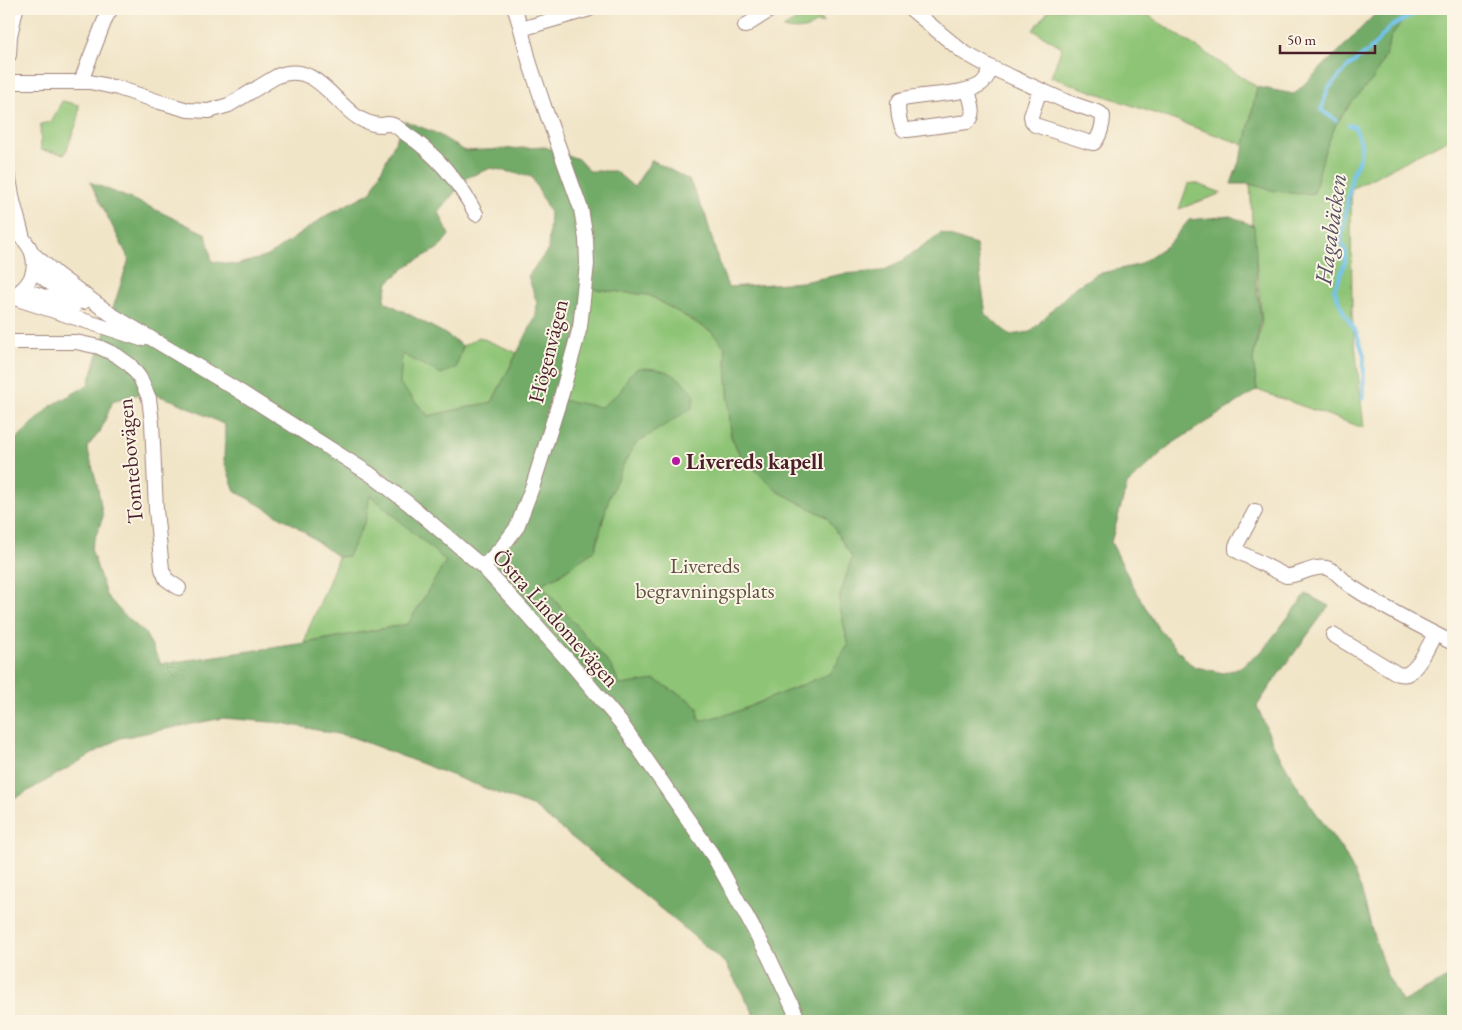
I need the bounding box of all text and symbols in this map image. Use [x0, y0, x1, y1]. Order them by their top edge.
scale bar [1280, 22, 1374, 54]
text: 50 m [1287, 30, 1316, 49]
water label: Hagabäcken [1307, 171, 1353, 288]
street label: Högenvägen [521, 296, 575, 406]
street label: Tomtebovägen [110, 397, 150, 525]
place label: Livereds kapell [686, 447, 824, 476]
marker: Livereds kapell [670, 455, 682, 467]
street label: Östra Lindomevägen [486, 543, 626, 694]
park label: Livereds begravningsplats [635, 551, 775, 605]

